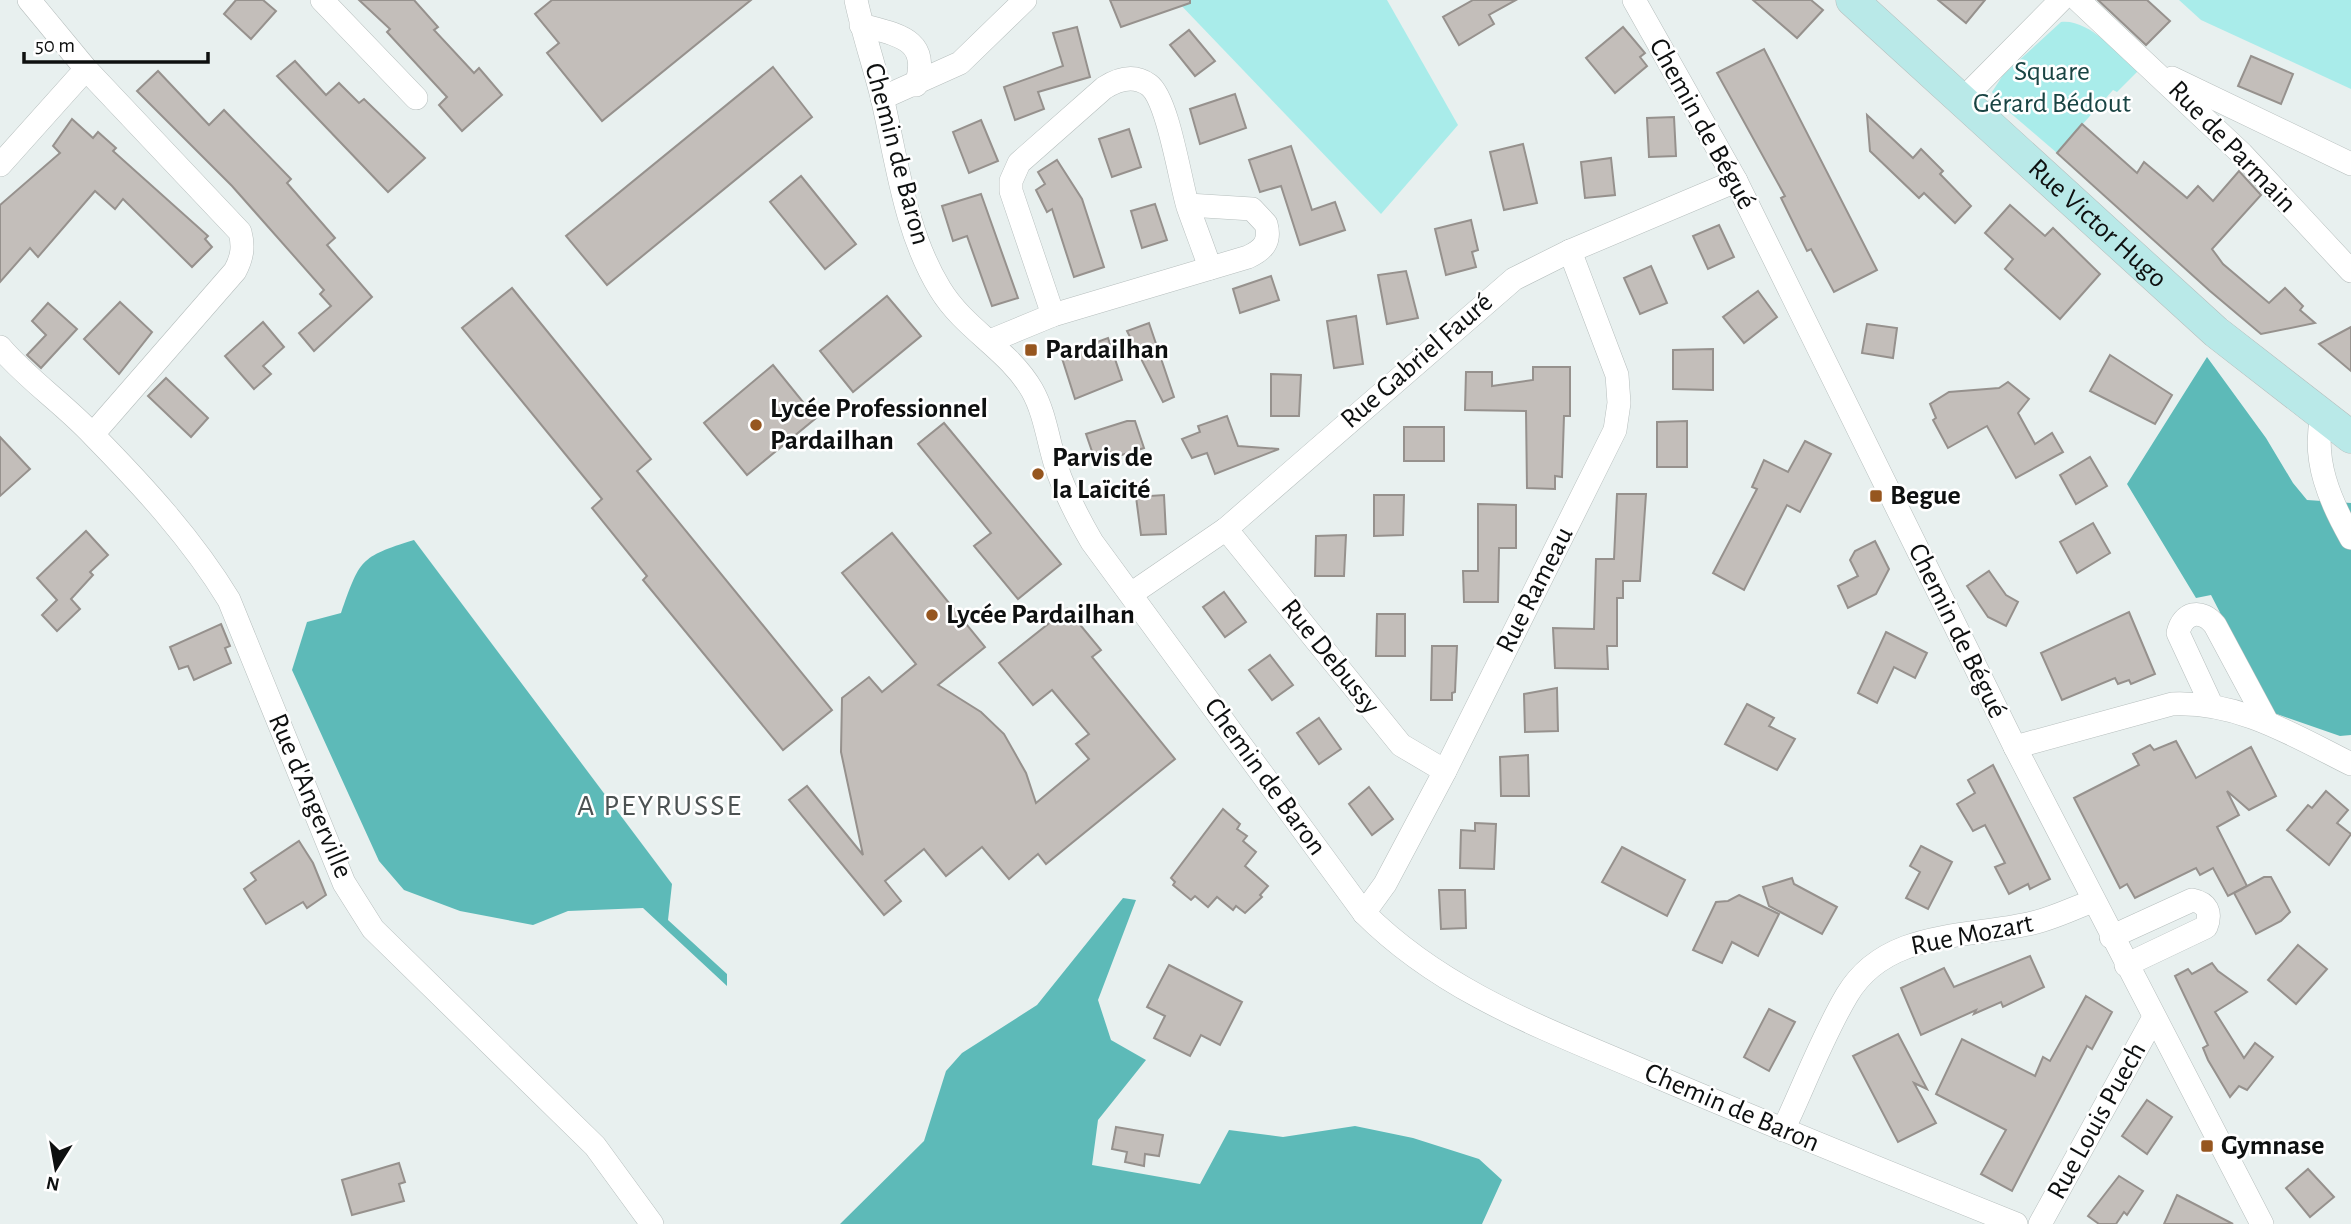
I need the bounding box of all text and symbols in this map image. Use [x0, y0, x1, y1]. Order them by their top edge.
scale bar [24, 21, 208, 65]
street label: Chemin de Bégué [1644, 34, 1760, 214]
text: 50 m [35, 35, 75, 56]
park label: Square Gérard Bédout [1973, 58, 2131, 118]
street label: Chemin de Baron [859, 60, 935, 248]
street label: Rue de Parmain [2163, 76, 2301, 218]
street label: Rue Victor Hugo [2023, 154, 2172, 294]
street label: Rue Gabriel Fauré [1336, 288, 1498, 434]
place label: Pardailhan [1045, 336, 1169, 364]
marker: Pardailhan [1023, 342, 1039, 358]
place label: Lycée Professionnel Pardailhan [770, 395, 988, 455]
marker: Lycée Professionnel Pardailhan [748, 417, 764, 433]
place label: Parvis de la Laïcité [1052, 444, 1153, 504]
marker: Parvis de la Laïcité [1030, 466, 1046, 482]
place label: Begue [1890, 482, 1961, 510]
marker: Begue [1868, 488, 1884, 504]
street label: Rue Rameau [1491, 523, 1579, 657]
street label: Chemin de Bégué [1903, 539, 2011, 723]
street label: Rue Debussy [1275, 594, 1385, 720]
place label: Lycée Pardailhan [946, 601, 1135, 629]
marker: Lycée Pardailhan [924, 607, 940, 623]
street label: Chemin de Baron [1199, 693, 1331, 861]
street label: Rue d'Angerville [263, 710, 357, 882]
district label: A PEYRUSSE [577, 791, 743, 821]
street label: Rue Mozart [1909, 909, 2036, 961]
street label: Rue Louis Puech [2042, 1038, 2152, 1204]
street label: Chemin de Baron [1640, 1059, 1824, 1157]
place label: Gymnase [2221, 1132, 2324, 1160]
north arrow [21, 1133, 91, 1203]
marker: Gymnase [2199, 1138, 2215, 1154]
text: N [45, 1173, 61, 1194]

